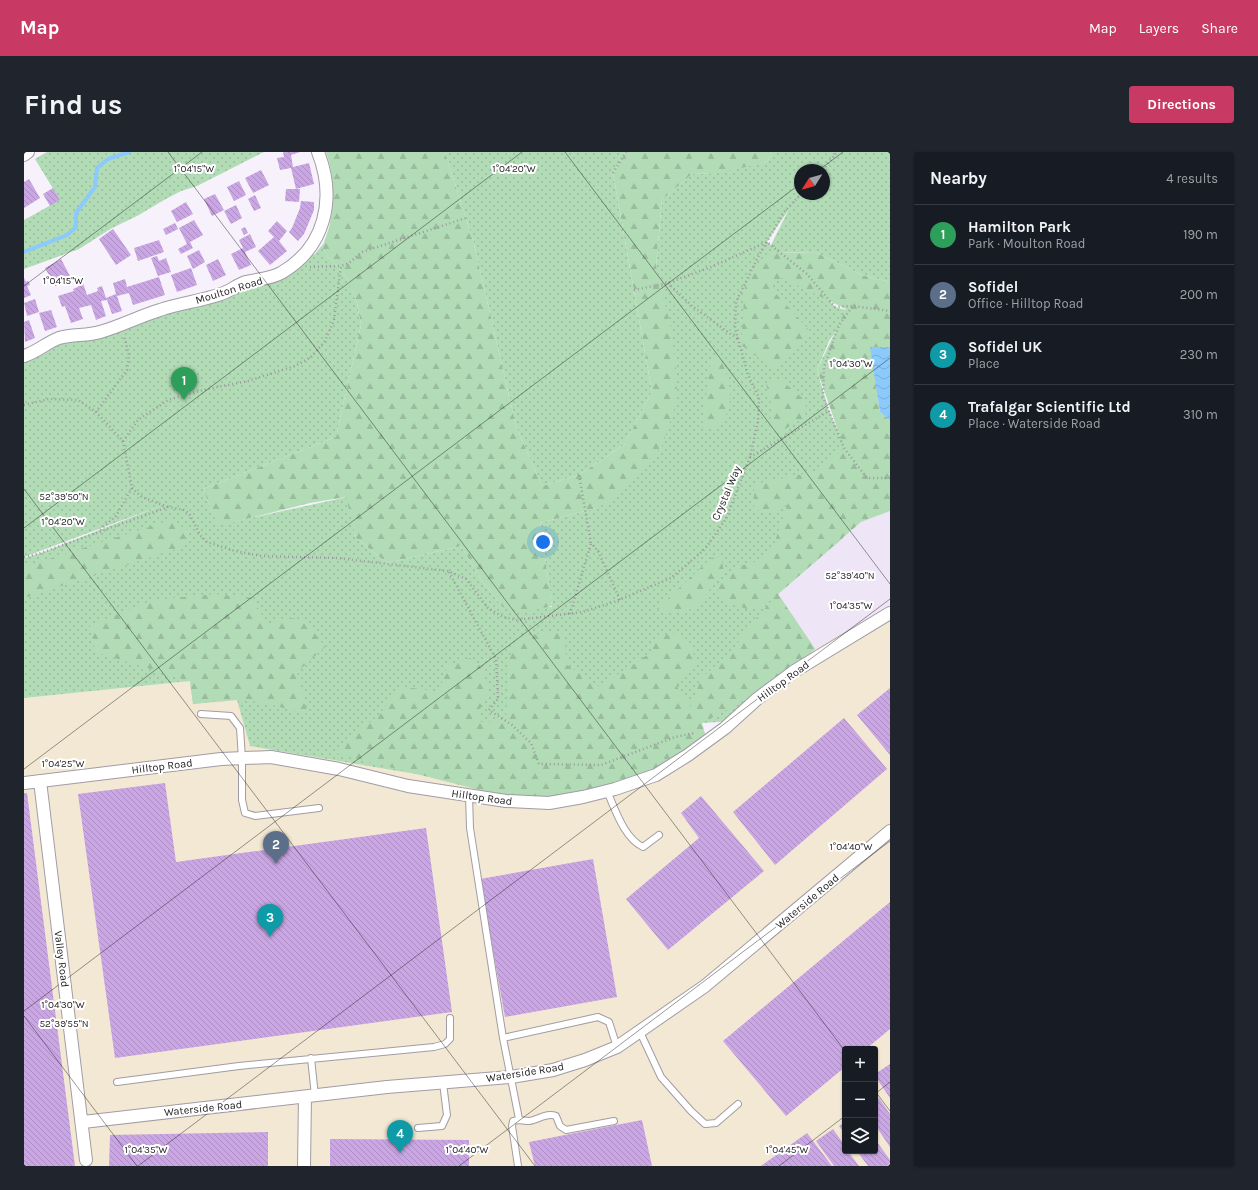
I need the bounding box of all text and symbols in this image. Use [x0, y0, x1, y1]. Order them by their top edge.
text: Map [20, 17, 59, 39]
text: Map [1089, 20, 1117, 37]
text: Layers [1139, 20, 1179, 37]
text: Share [1201, 20, 1238, 37]
button: Directions [1129, 86, 1234, 123]
text: Find us [24, 88, 123, 121]
text: 1°04'15"W [174, 163, 214, 175]
text: 1°04'20"W [492, 163, 536, 175]
north arrow [794, 164, 830, 200]
text: Nearby [930, 168, 987, 188]
text: 4 results [1166, 171, 1218, 186]
text: Hamilton Park [968, 218, 1071, 236]
text: 1 [941, 227, 945, 242]
text: 190 m [1183, 227, 1218, 242]
text: Park · Moulton Road [968, 236, 1085, 251]
street label: Moulton Road [194, 274, 264, 307]
text: 1°04'15"W [43, 275, 83, 287]
text: Sofidel [968, 278, 1018, 296]
text: 2 [939, 287, 947, 302]
text: 200 m [1180, 287, 1218, 302]
text: Office · Hilltop Road [968, 296, 1084, 311]
text: Sofidel UK [968, 338, 1042, 356]
text: 3 [939, 347, 947, 362]
text: 230 m [1180, 347, 1218, 362]
text: Place [968, 356, 999, 371]
text: 1°04'30"W [829, 358, 873, 370]
pin: 1 [171, 367, 197, 400]
text: Trafalgar Scientific Ltd [968, 398, 1131, 416]
text: 4 [939, 407, 947, 422]
text: 310 m [1183, 407, 1218, 422]
text: Place · Waterside Road [968, 416, 1101, 431]
street label: Crystal Way [709, 464, 744, 523]
text: 52°39'50"N [39, 491, 89, 503]
text: 1°04'20"W [41, 516, 85, 528]
your location [533, 532, 553, 552]
text: 52°39'40"N [825, 570, 875, 582]
text: 1°04'35"W [829, 600, 873, 612]
street label: Hilltop Road [755, 658, 812, 705]
street label: Hilltop Road [131, 756, 193, 777]
text: 1°04'25"W [41, 758, 85, 770]
street label: Hilltop Road [451, 787, 513, 808]
pin: 2 [263, 831, 289, 864]
text: 1°04'40"W [829, 841, 873, 853]
street label: Waterside Road [773, 871, 842, 932]
pin: 3 [257, 904, 283, 937]
street label: Valley Road [52, 930, 71, 988]
text: 1°04'30"W [41, 999, 85, 1011]
text: 52°39'55"N [39, 1018, 89, 1030]
map controls [842, 1046, 878, 1154]
button: + [842, 1046, 878, 1082]
street label: Waterside Road [485, 1060, 565, 1085]
button: − [842, 1082, 878, 1118]
street label: Waterside Road [163, 1098, 243, 1119]
button: layers [842, 1118, 878, 1154]
pin: 4 [387, 1120, 413, 1153]
text: 1°04'35"W [124, 1144, 168, 1156]
text: 1°04'40"W [445, 1144, 489, 1156]
text: 1°04'45"W [766, 1144, 808, 1156]

